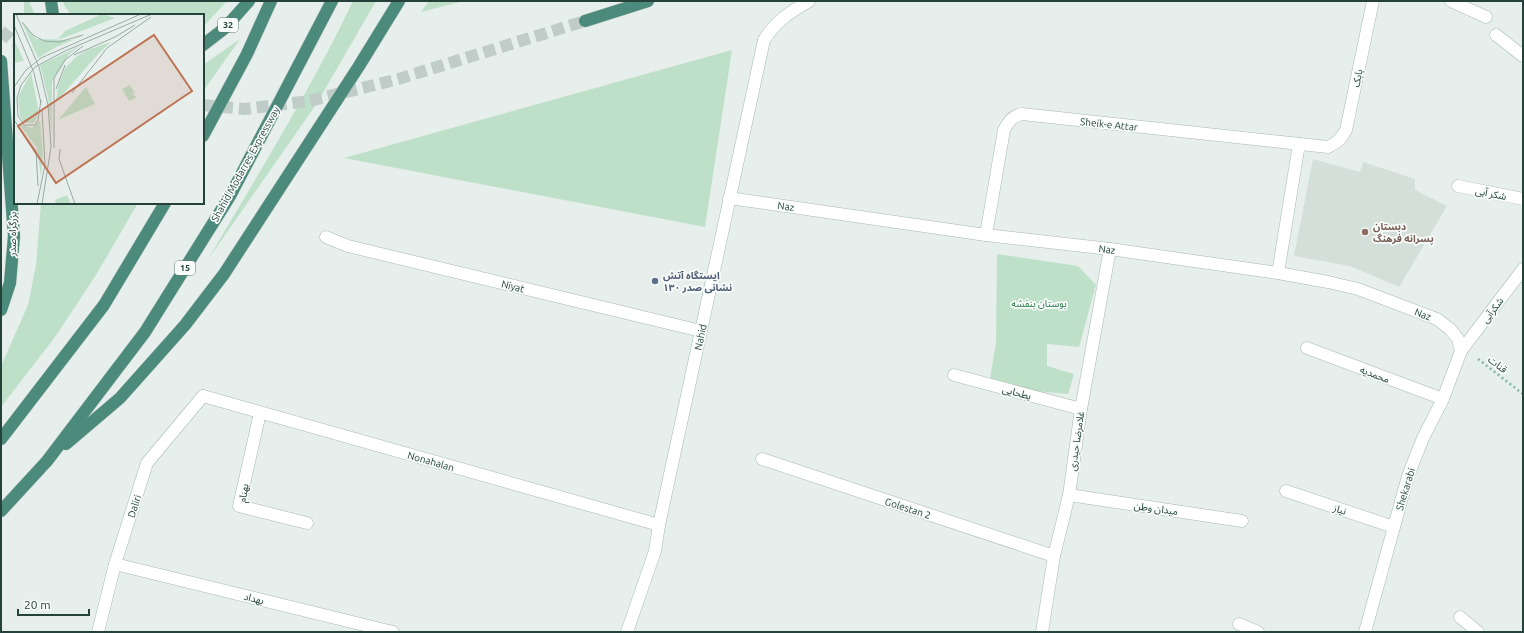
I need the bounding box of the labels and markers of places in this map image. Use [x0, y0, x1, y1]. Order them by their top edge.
place label: دبستان پسرانه فرهنگ [1373, 221, 1434, 246]
marker: دبستان پسرانه فرهنگ [1360, 227, 1370, 237]
place label: ایستگاه آتش نشانی صدر ۱۳۰ [663, 270, 732, 294]
marker: ایستگاه آتش نشانی صدر ۱۳۰ [650, 276, 660, 286]

